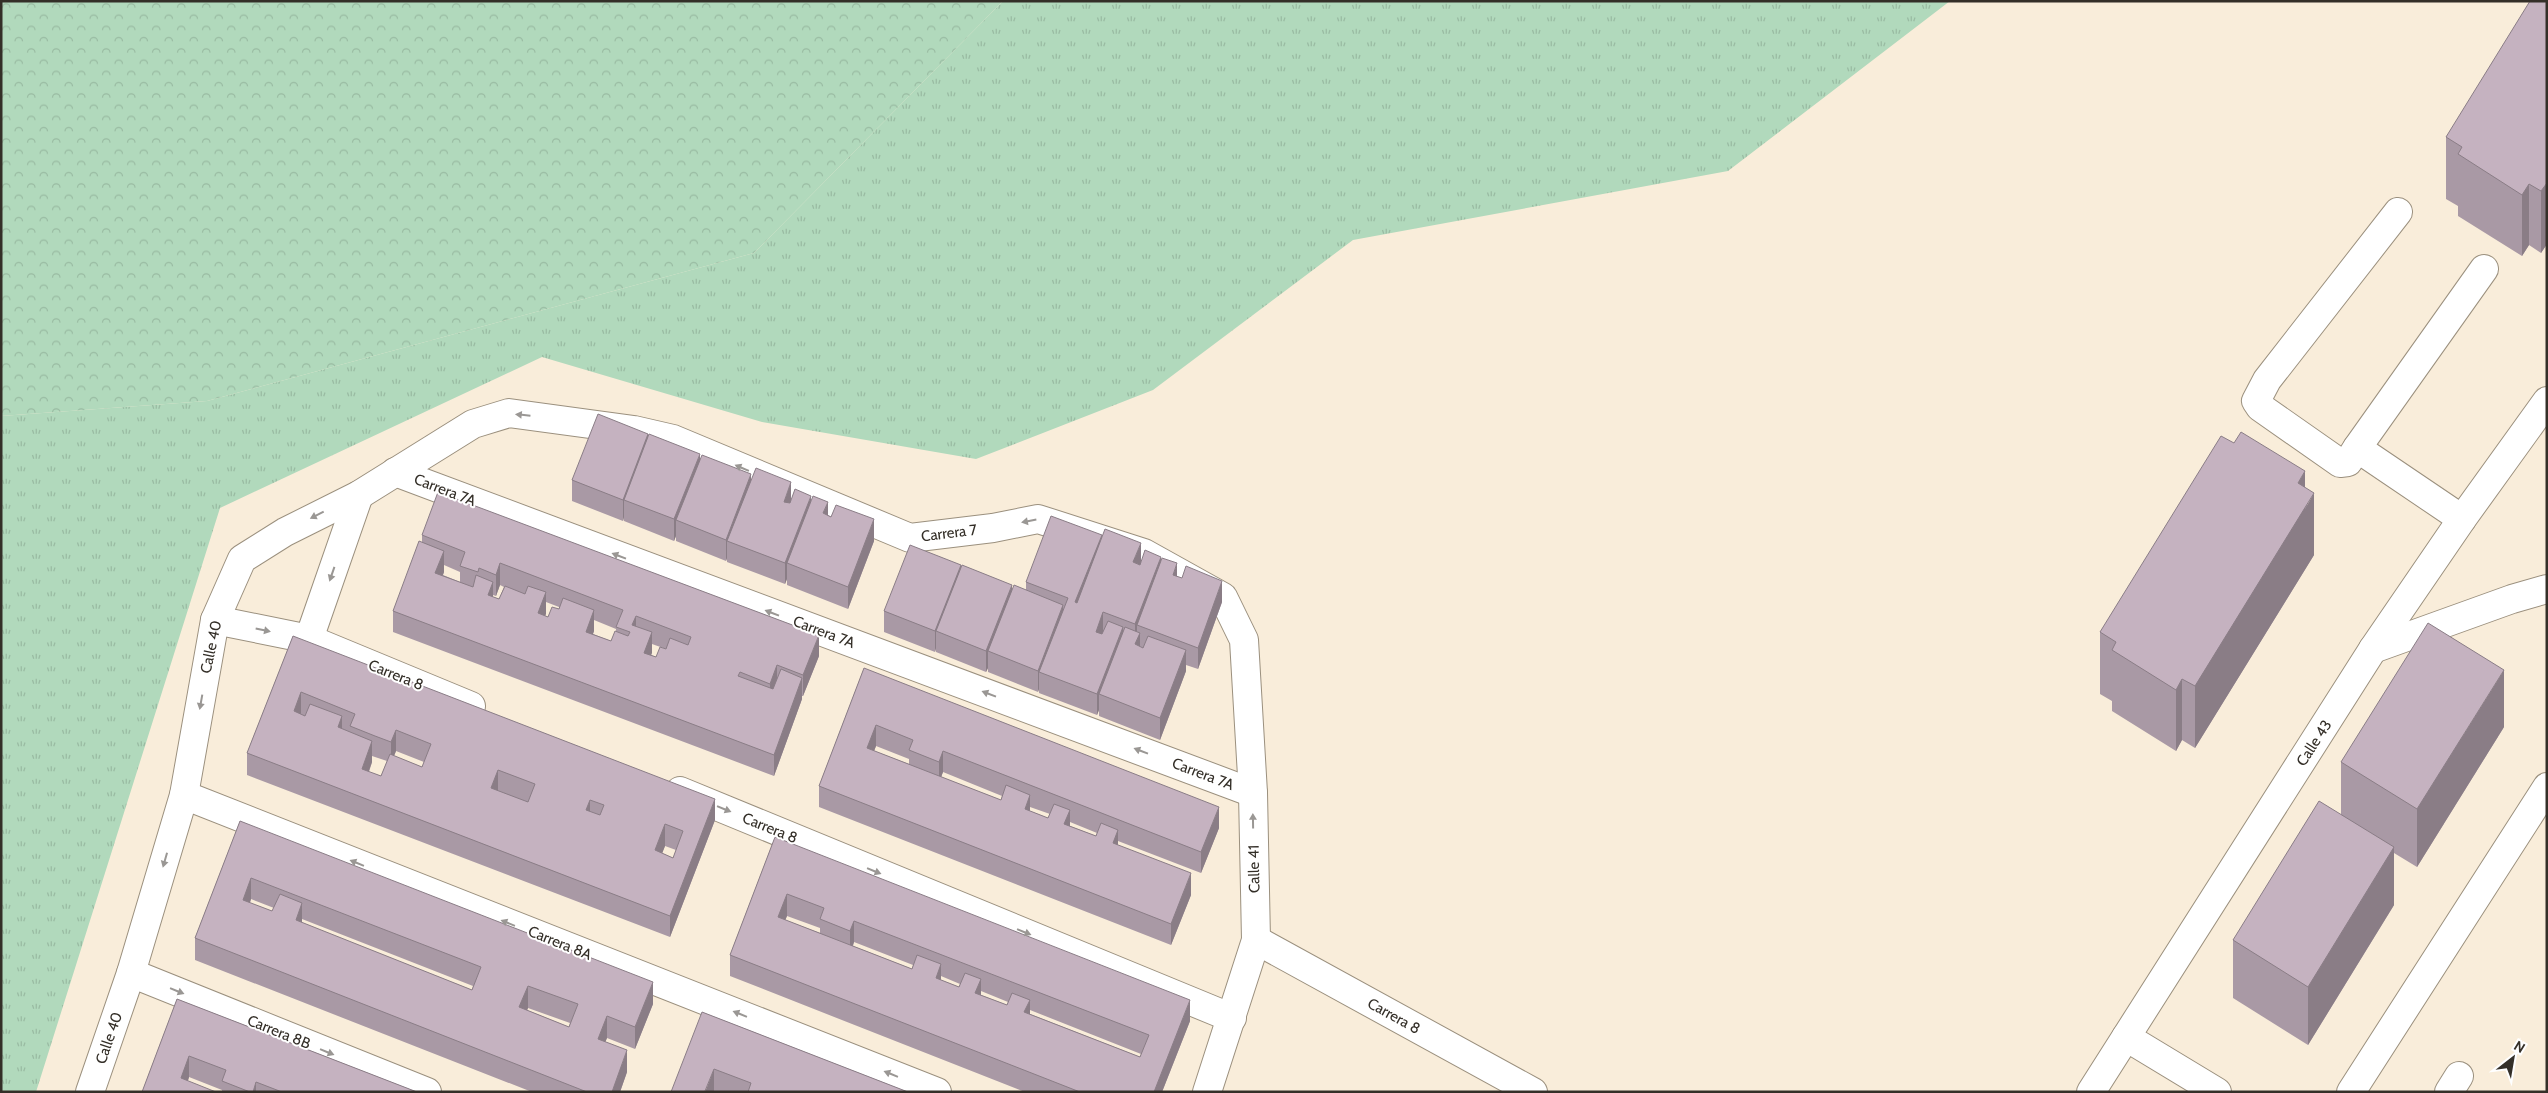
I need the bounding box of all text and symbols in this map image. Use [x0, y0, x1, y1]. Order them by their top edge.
one-way arrow [515, 411, 531, 419]
one-way arrow [735, 463, 749, 471]
street label: Carrera 7A [412, 470, 479, 510]
one-way arrow [310, 511, 325, 520]
one-way arrow [1020, 517, 1036, 525]
street label: Carrera 7 [920, 521, 978, 545]
one-way arrow [612, 552, 627, 559]
one-way arrow [327, 567, 335, 582]
one-way arrow [764, 609, 779, 616]
street label: Carrera 7A [791, 612, 858, 652]
street label: Calle 40 [197, 619, 225, 675]
one-way arrow [255, 626, 271, 634]
street label: Carrera 8 [366, 656, 426, 694]
one-way arrow [981, 690, 996, 698]
one-way arrow [196, 695, 204, 711]
street label: Calle 43 [2292, 717, 2336, 769]
one-way arrow [1134, 747, 1149, 754]
street label: Carrera 7A [1170, 754, 1237, 794]
one-way arrow [716, 806, 731, 813]
street label: Carrera 8 [740, 809, 800, 847]
one-way arrow [1249, 813, 1257, 829]
street label: Calle 41 [1245, 845, 1263, 893]
one-way arrow [160, 853, 168, 868]
one-way arrow [349, 859, 364, 866]
one-way arrow [867, 867, 881, 875]
one-way arrow [501, 918, 515, 926]
street label: Carrera 8A [526, 922, 595, 964]
one-way arrow [1017, 929, 1031, 937]
one-way arrow [169, 988, 184, 996]
street label: Carrera 8 [1364, 994, 1424, 1038]
street label: Calle 40 [92, 1010, 126, 1066]
one-way arrow [732, 1010, 747, 1018]
street label: Carrera 8B [245, 1011, 313, 1053]
north arrow [2488, 1033, 2538, 1083]
text: N [2511, 1037, 2529, 1057]
one-way arrow [320, 1048, 335, 1056]
one-way arrow [884, 1070, 899, 1077]

